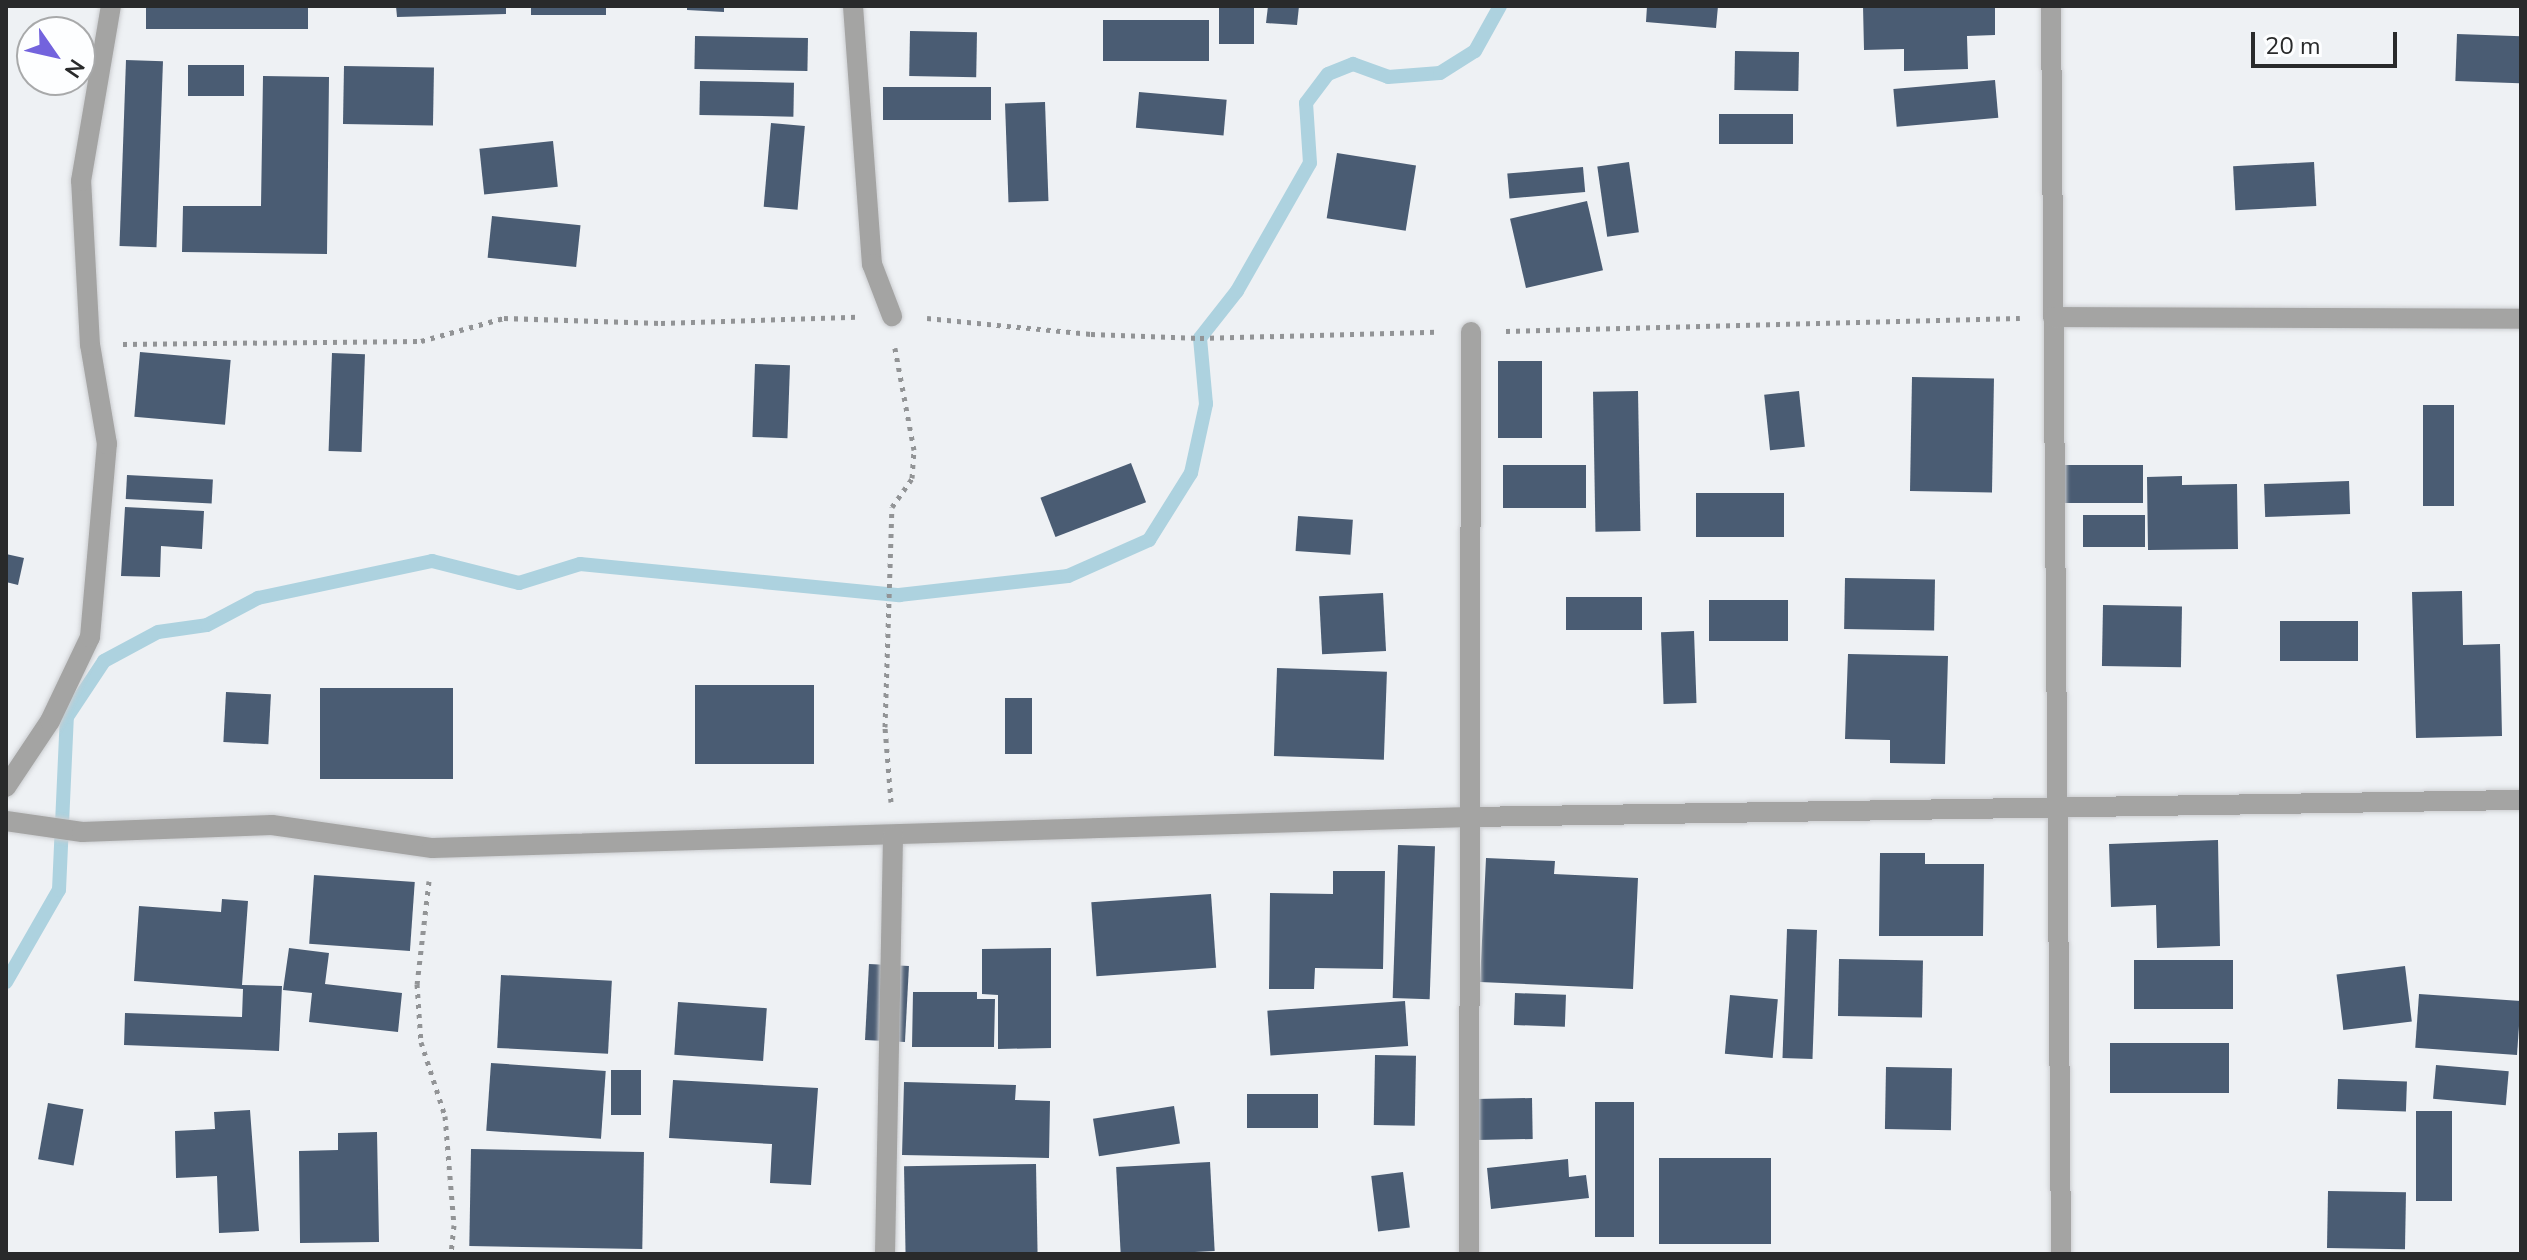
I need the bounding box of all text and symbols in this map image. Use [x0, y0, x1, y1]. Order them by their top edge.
north arrow [16, 16, 96, 96]
scale bar [2255, 16, 2401, 66]
text: 20 m [2265, 30, 2321, 62]
text: N [57, 53, 91, 84]

